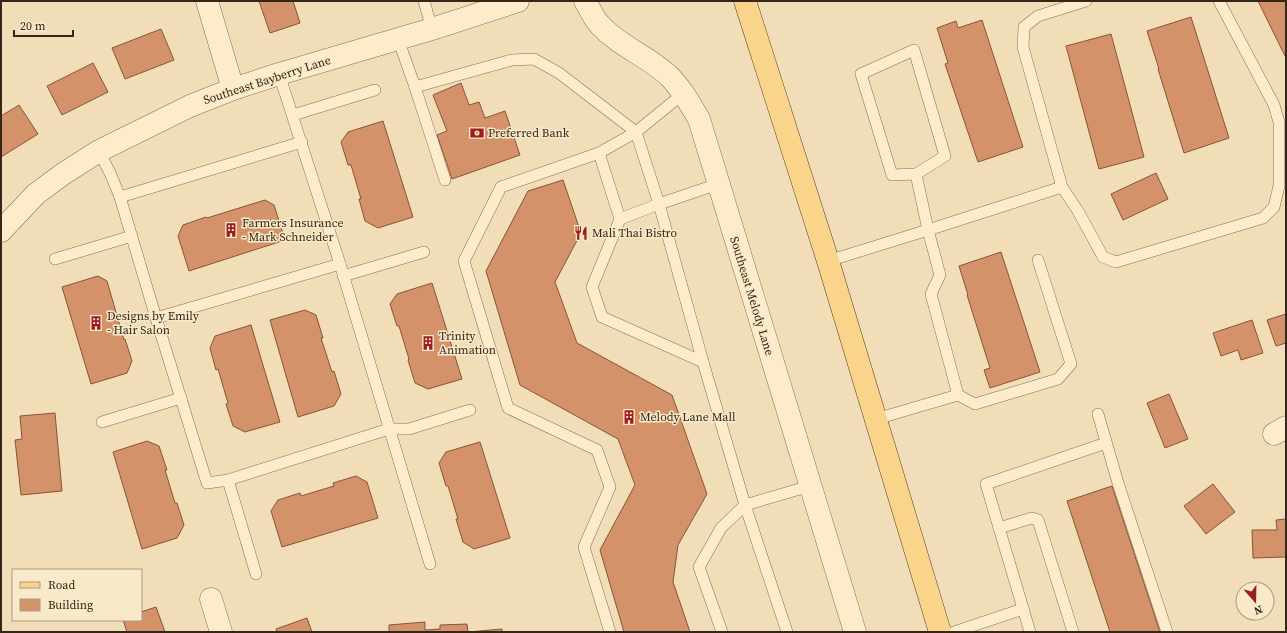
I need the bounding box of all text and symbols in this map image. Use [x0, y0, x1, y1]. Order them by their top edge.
scale bar [14, 12, 73, 38]
text: 20 m [20, 18, 46, 34]
street label: Southeast Bayberry Lane [201, 52, 333, 108]
bank icon: Preferred Bank [469, 125, 485, 141]
place label: Preferred Bank [488, 125, 570, 141]
place label: Farmers Insurance - Mark Schneider [242, 215, 344, 245]
building icon: Farmers Insurance - Mark Schneider [223, 222, 239, 238]
restaurant icon: Mali Thai Bistro [573, 225, 589, 241]
place label: Mali Thai Bistro [592, 225, 678, 241]
street label: Southeast Melody Lane [726, 235, 778, 357]
place label: Designs by Emily - Hair Salon [107, 308, 200, 338]
building icon: Designs by Emily - Hair Salon [88, 315, 104, 331]
place label: Trinity Animation [439, 328, 496, 358]
building icon: Trinity Animation [420, 335, 436, 351]
building icon: Melody Lane Mall [621, 409, 637, 425]
place label: Melody Lane Mall [640, 409, 736, 425]
legend [12, 569, 142, 621]
text: Road [48, 577, 75, 593]
north arrow [1235, 581, 1275, 621]
text: Building [48, 597, 93, 613]
text: N [1252, 602, 1265, 618]

